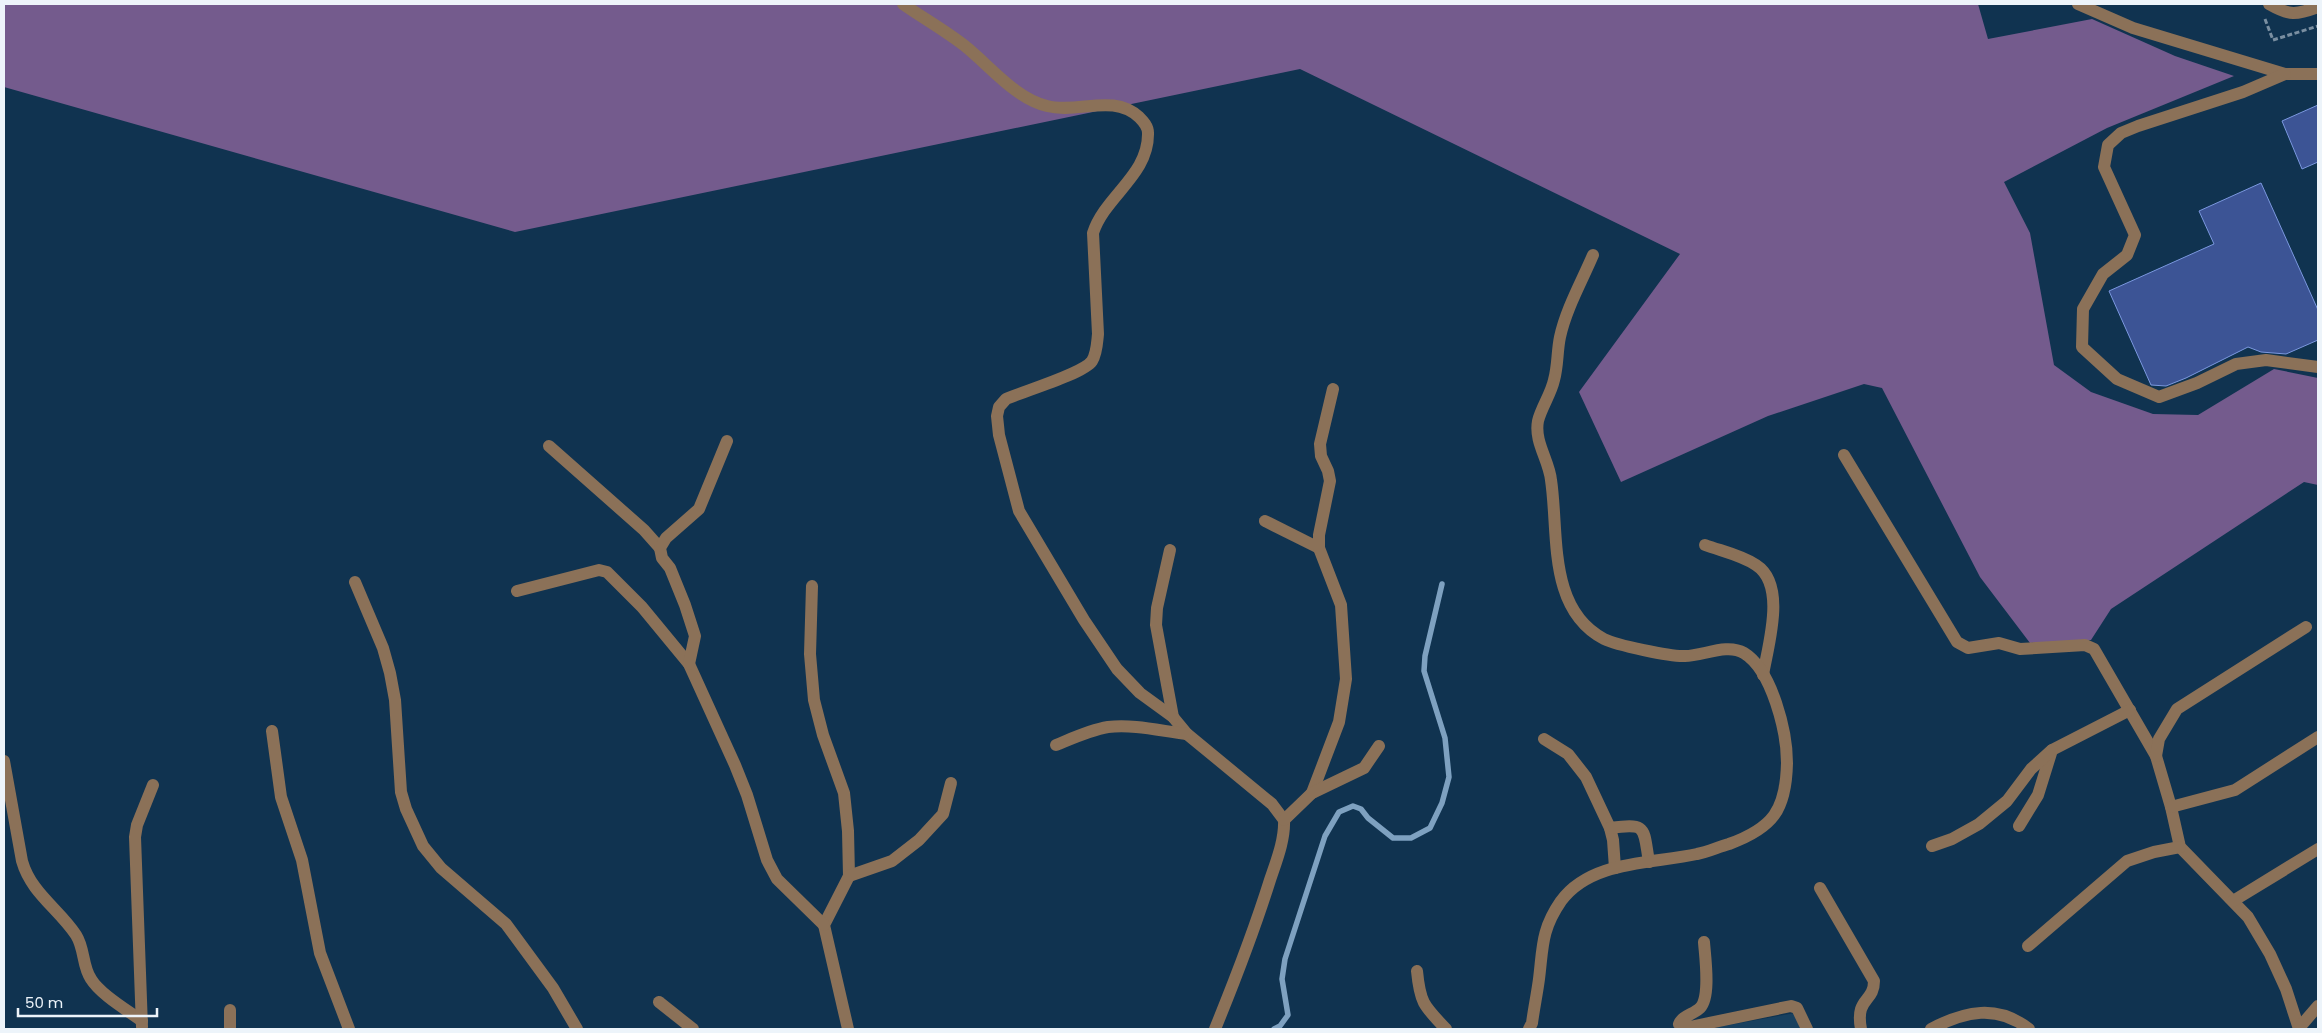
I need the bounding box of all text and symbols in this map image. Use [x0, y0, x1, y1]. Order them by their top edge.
scale bar [18, 986, 156, 1018]
text: 50 m [25, 992, 63, 1013]

